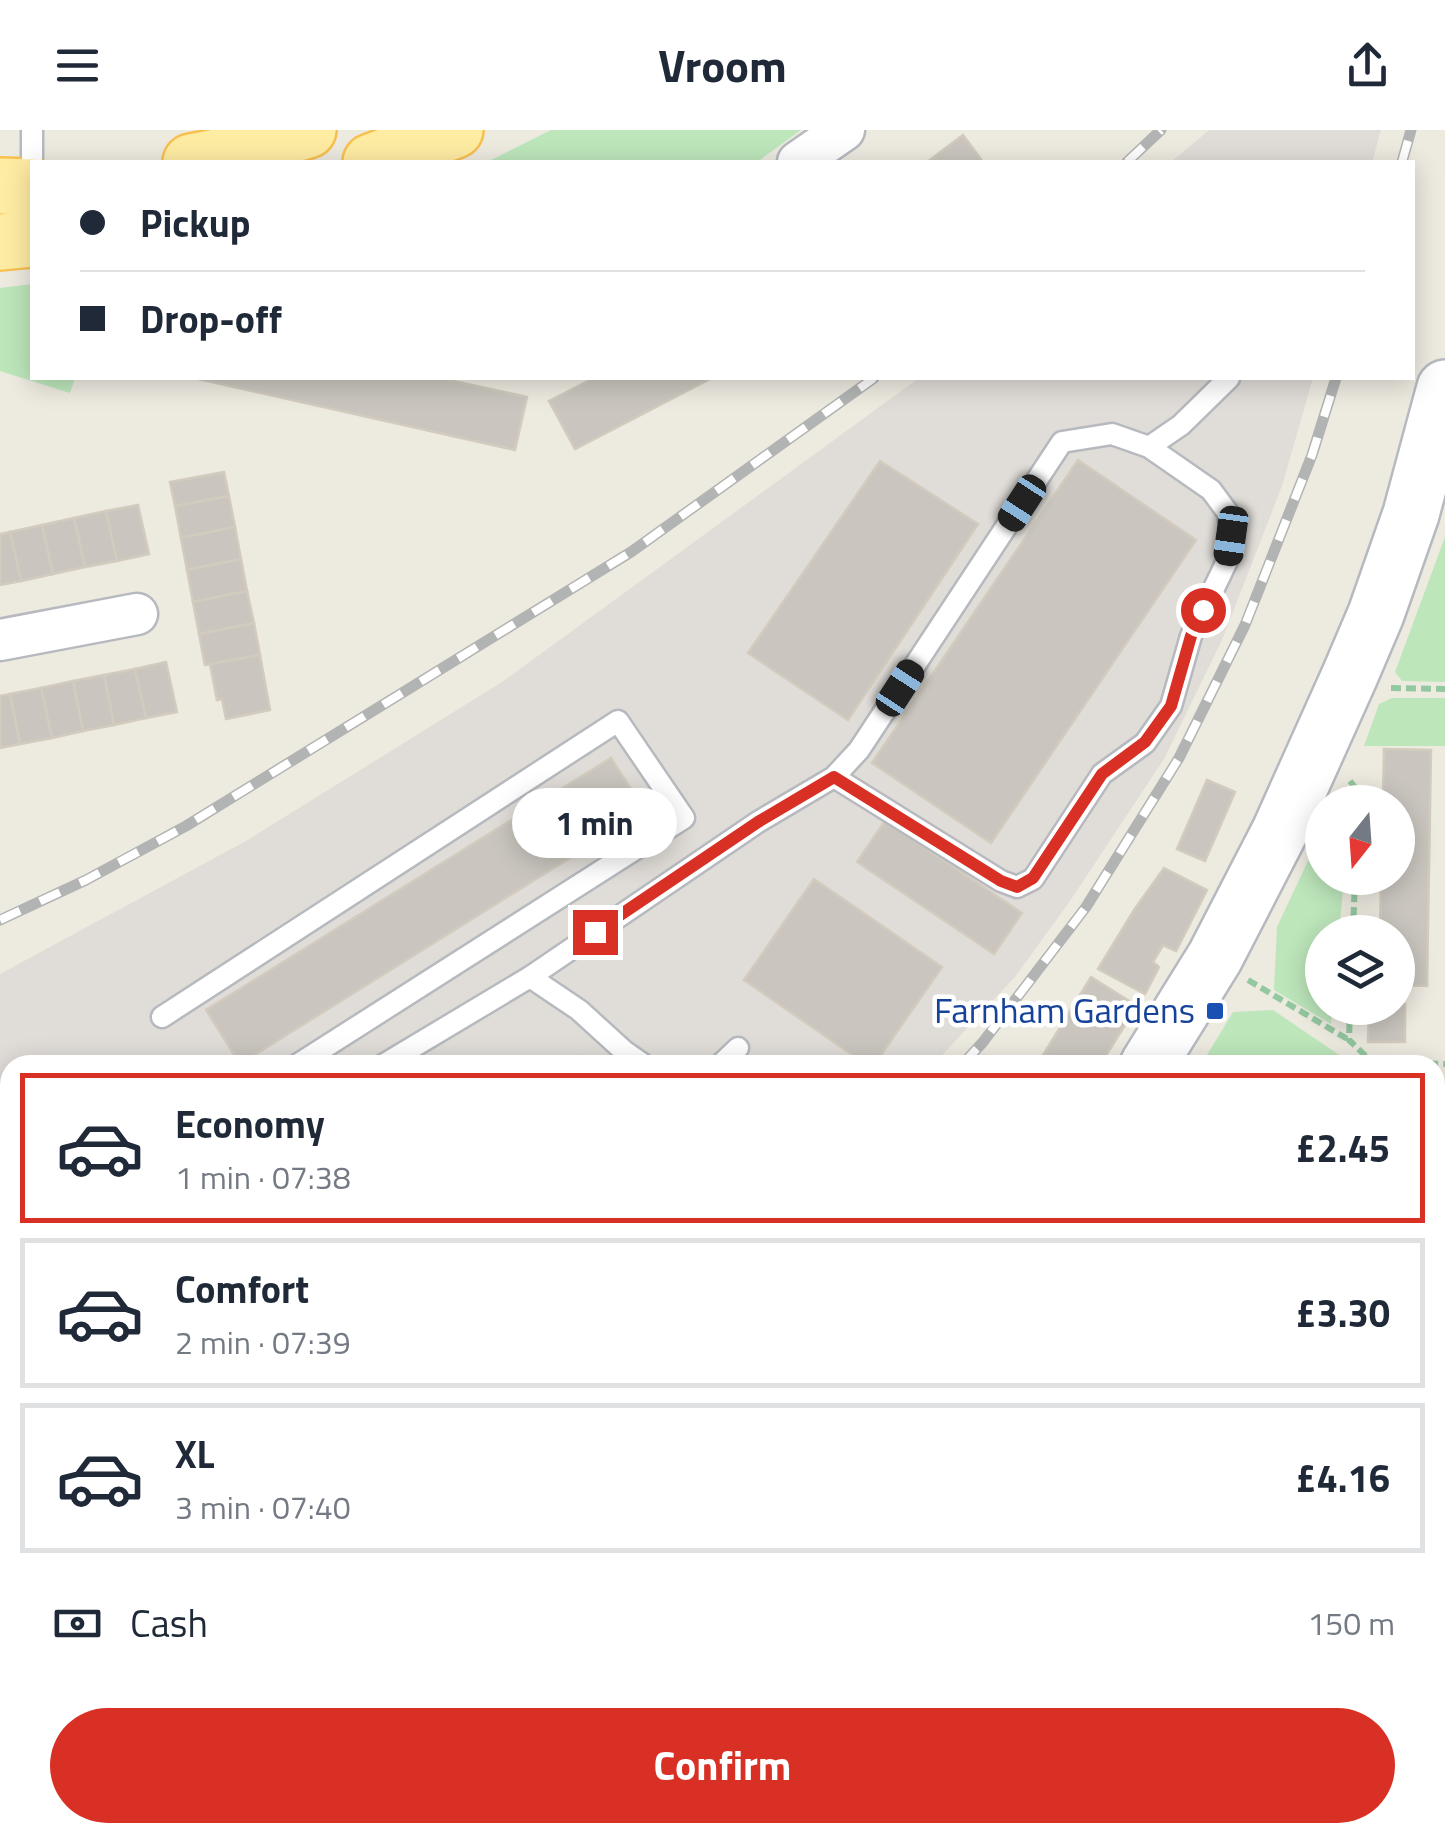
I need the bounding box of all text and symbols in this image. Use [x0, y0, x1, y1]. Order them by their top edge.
text: Vroom [658, 31, 787, 99]
icon: menu [50, 38, 105, 93]
icon: share [1340, 38, 1395, 93]
text: Pickup [140, 194, 250, 252]
text: Drop-off [140, 290, 282, 348]
car [993, 470, 1051, 536]
car [1212, 504, 1250, 568]
route start [1181, 588, 1226, 633]
car [871, 655, 929, 721]
north arrow [1305, 785, 1415, 895]
map controls [1305, 785, 1415, 1025]
callout: 1 min [512, 787, 678, 857]
text: 1 min [556, 799, 633, 847]
route end [573, 910, 618, 955]
button: layers [1305, 915, 1415, 1025]
place label: Farnham Gardens [934, 983, 1195, 1037]
marker: Farnham Gardens [1204, 1000, 1226, 1022]
text: Economy [175, 1095, 325, 1153]
icon: car [55, 1103, 145, 1193]
text: £2.45 [1295, 1119, 1390, 1177]
text: 1 min · 07:38 [175, 1153, 351, 1201]
text: Comfort [175, 1260, 309, 1318]
icon: car [55, 1268, 145, 1358]
text: £3.30 [1295, 1284, 1390, 1342]
text: 2 min · 07:39 [175, 1318, 351, 1366]
text: XL [175, 1425, 215, 1483]
icon: car [55, 1433, 145, 1523]
text: £4.16 [1295, 1449, 1390, 1507]
text: 3 min · 07:40 [175, 1483, 351, 1531]
text: Cash [130, 1594, 208, 1652]
icon: cash [50, 1596, 105, 1651]
text: 150 m [1307, 1599, 1395, 1647]
button: Confirm [50, 1708, 1395, 1823]

